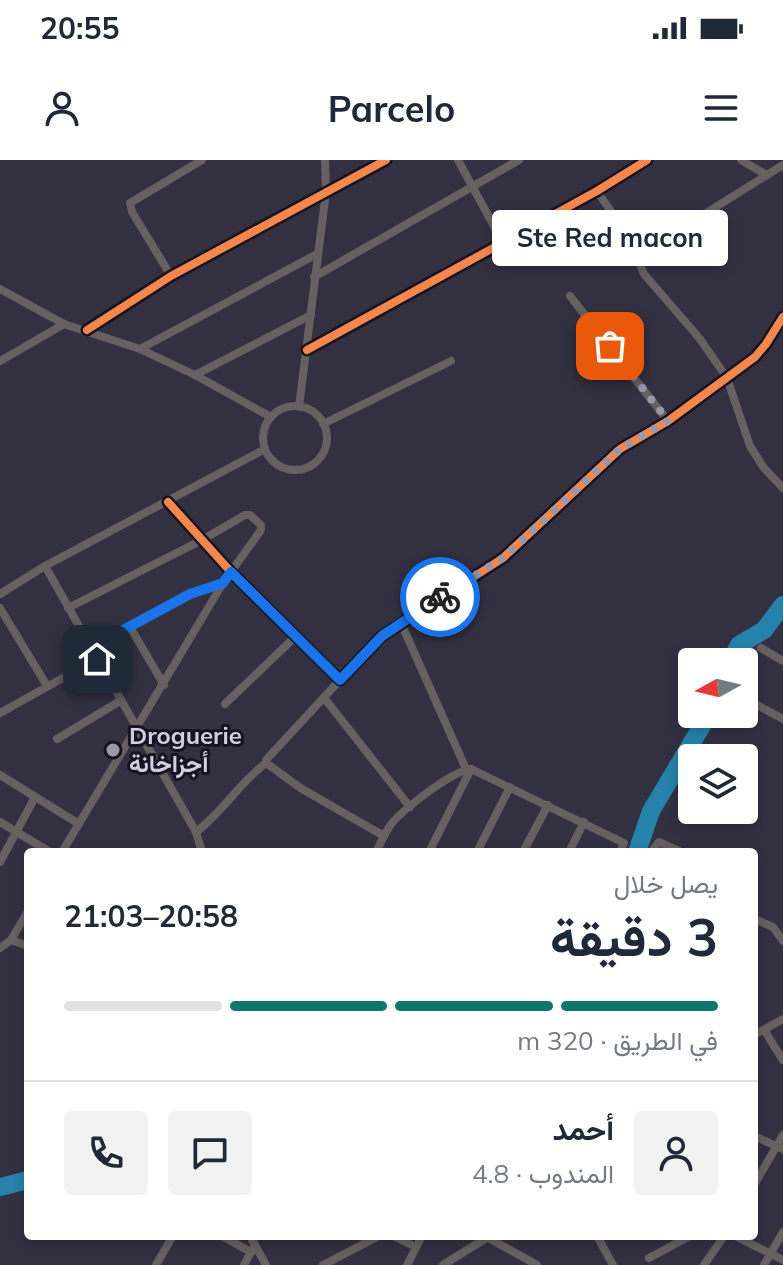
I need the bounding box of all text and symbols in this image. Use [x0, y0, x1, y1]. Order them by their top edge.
text: 20:55 [40, 9, 119, 47]
icon: person [40, 86, 84, 130]
text: Parcelo [328, 86, 455, 131]
icon: menu [699, 86, 743, 130]
callout: Ste Red macon [492, 210, 728, 266]
text: Ste Red macon [517, 221, 703, 254]
pin [576, 312, 644, 380]
icon: bag [588, 324, 632, 368]
courier [400, 557, 480, 637]
icon: bike [418, 575, 462, 619]
pin [63, 625, 131, 693]
icon: home [75, 637, 119, 681]
north arrow [678, 648, 758, 728]
map controls [678, 648, 758, 824]
place label: Droguerie أجزاخانة [129, 720, 242, 779]
marker: Droguerie أجزاخانة [104, 741, 122, 759]
button: layers [678, 744, 758, 824]
text: يصل خلال [614, 867, 718, 900]
text: 20:58–21:03 [64, 897, 238, 935]
text: 3 دقيقة [550, 904, 718, 969]
text: في الطريق · 320 m [517, 1024, 718, 1057]
text: أحمد [552, 1110, 614, 1148]
button: phone [64, 1111, 148, 1195]
button: chat [168, 1111, 252, 1195]
button: person [634, 1111, 718, 1195]
text: المندوب · 4.8 [472, 1157, 614, 1190]

